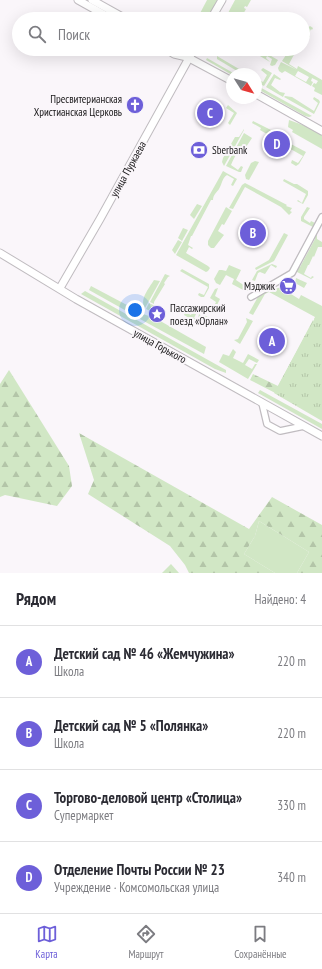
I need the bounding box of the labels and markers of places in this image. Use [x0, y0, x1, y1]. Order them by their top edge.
place label: Пресвитерианская Христианская Церковь [34, 92, 122, 119]
church icon: Пресвитерианская Христианская Церковь [125, 95, 145, 115]
pin: C [197, 98, 223, 128]
pin: D [264, 129, 290, 159]
bank icon: Sberbank [189, 140, 209, 160]
place label: Sberbank [212, 143, 248, 157]
pin: B [240, 218, 266, 248]
supermarket icon: Мэджик [278, 276, 298, 296]
place label: Мэджик [244, 279, 276, 293]
place label: Пассажирский поезд «Орлан» [170, 301, 228, 328]
place icon: Пассажирский поезд «Орлан» [147, 304, 167, 324]
pin: A [259, 326, 285, 356]

